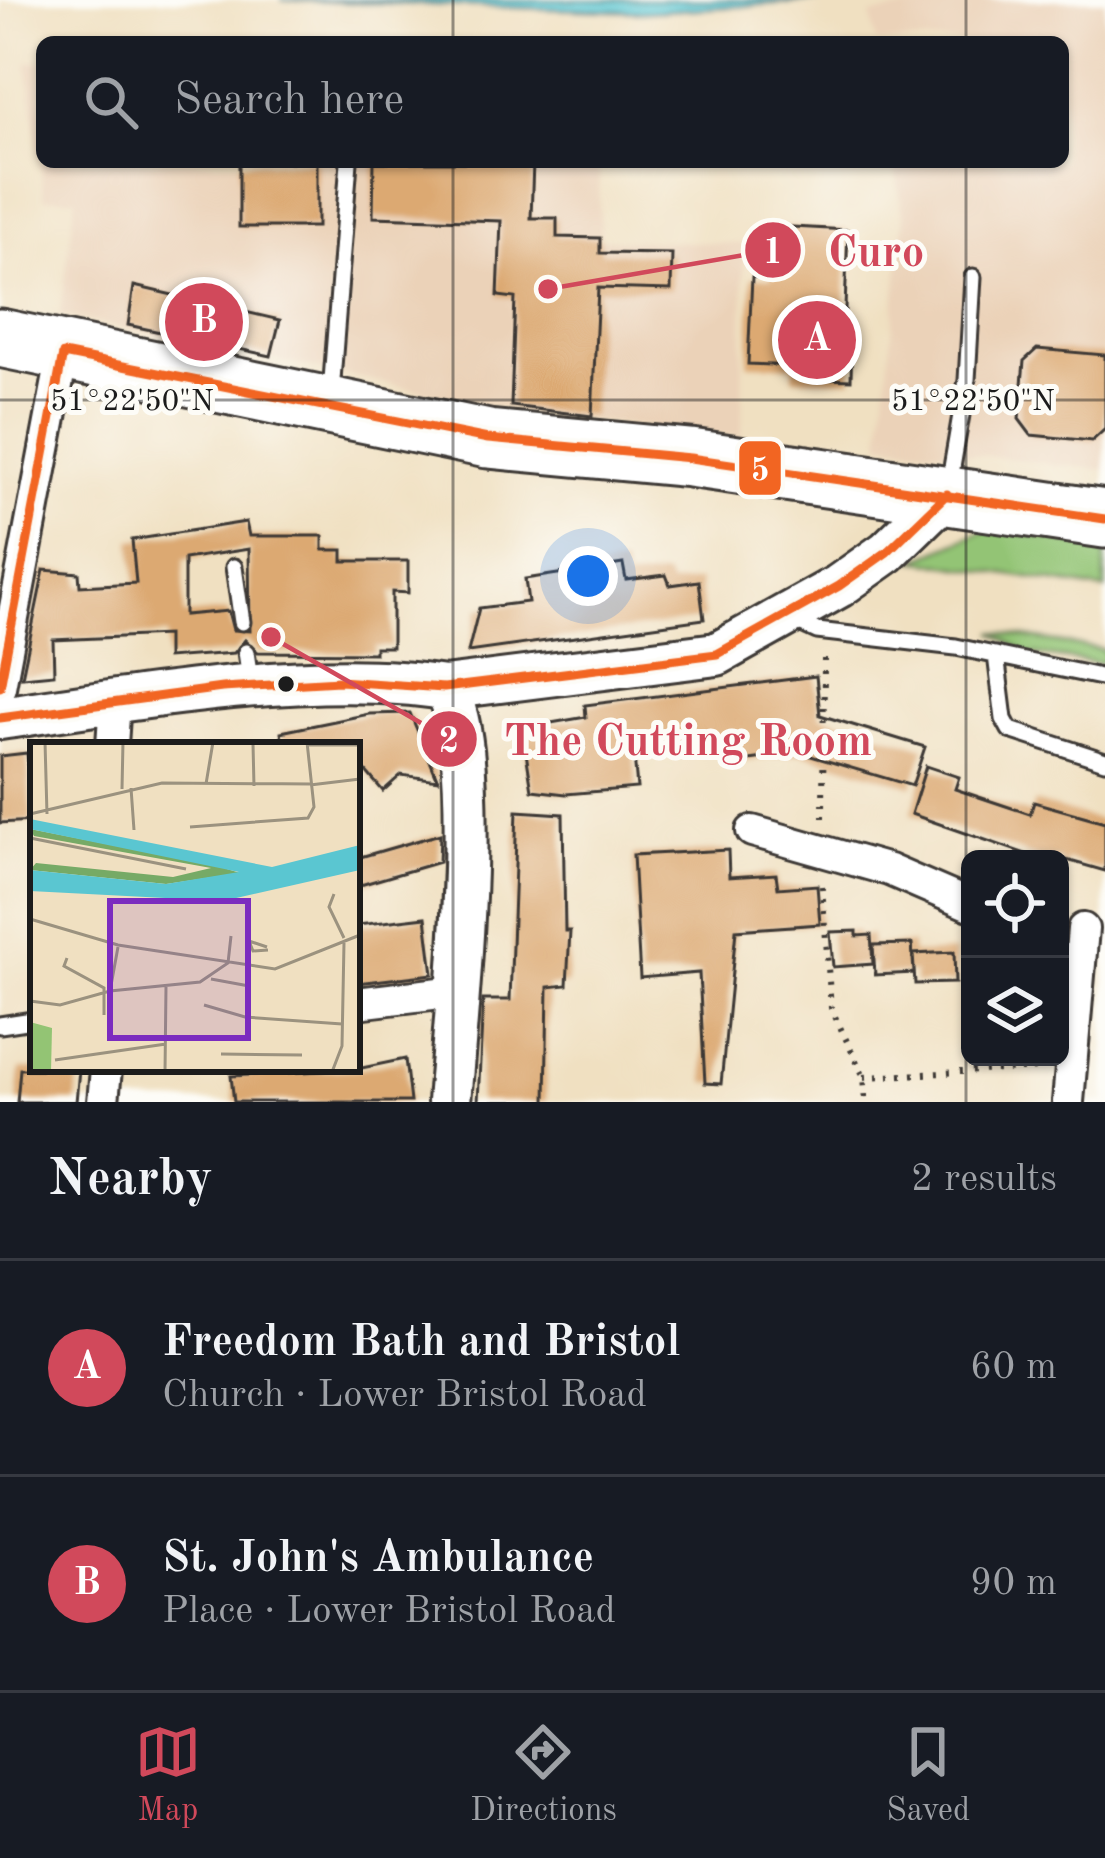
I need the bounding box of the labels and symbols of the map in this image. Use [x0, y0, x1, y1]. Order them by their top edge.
callout: Curo [743, 209, 948, 290]
text: Curo [828, 232, 924, 277]
text: 1 [763, 236, 783, 272]
pin: B [165, 277, 243, 367]
pin: A [778, 295, 856, 385]
text: 51°22'50"N [50, 387, 214, 417]
text: 51°22'50"N [891, 387, 1055, 417]
line badge: 5 [737, 439, 783, 497]
text: 5 [750, 455, 770, 488]
your location [558, 546, 618, 606]
unlabelled marker [275, 673, 297, 695]
callout: The Cutting Room [419, 699, 896, 780]
text: The Cutting Room [504, 721, 872, 766]
text: 2 [439, 725, 459, 761]
inset map [30, 742, 360, 1072]

